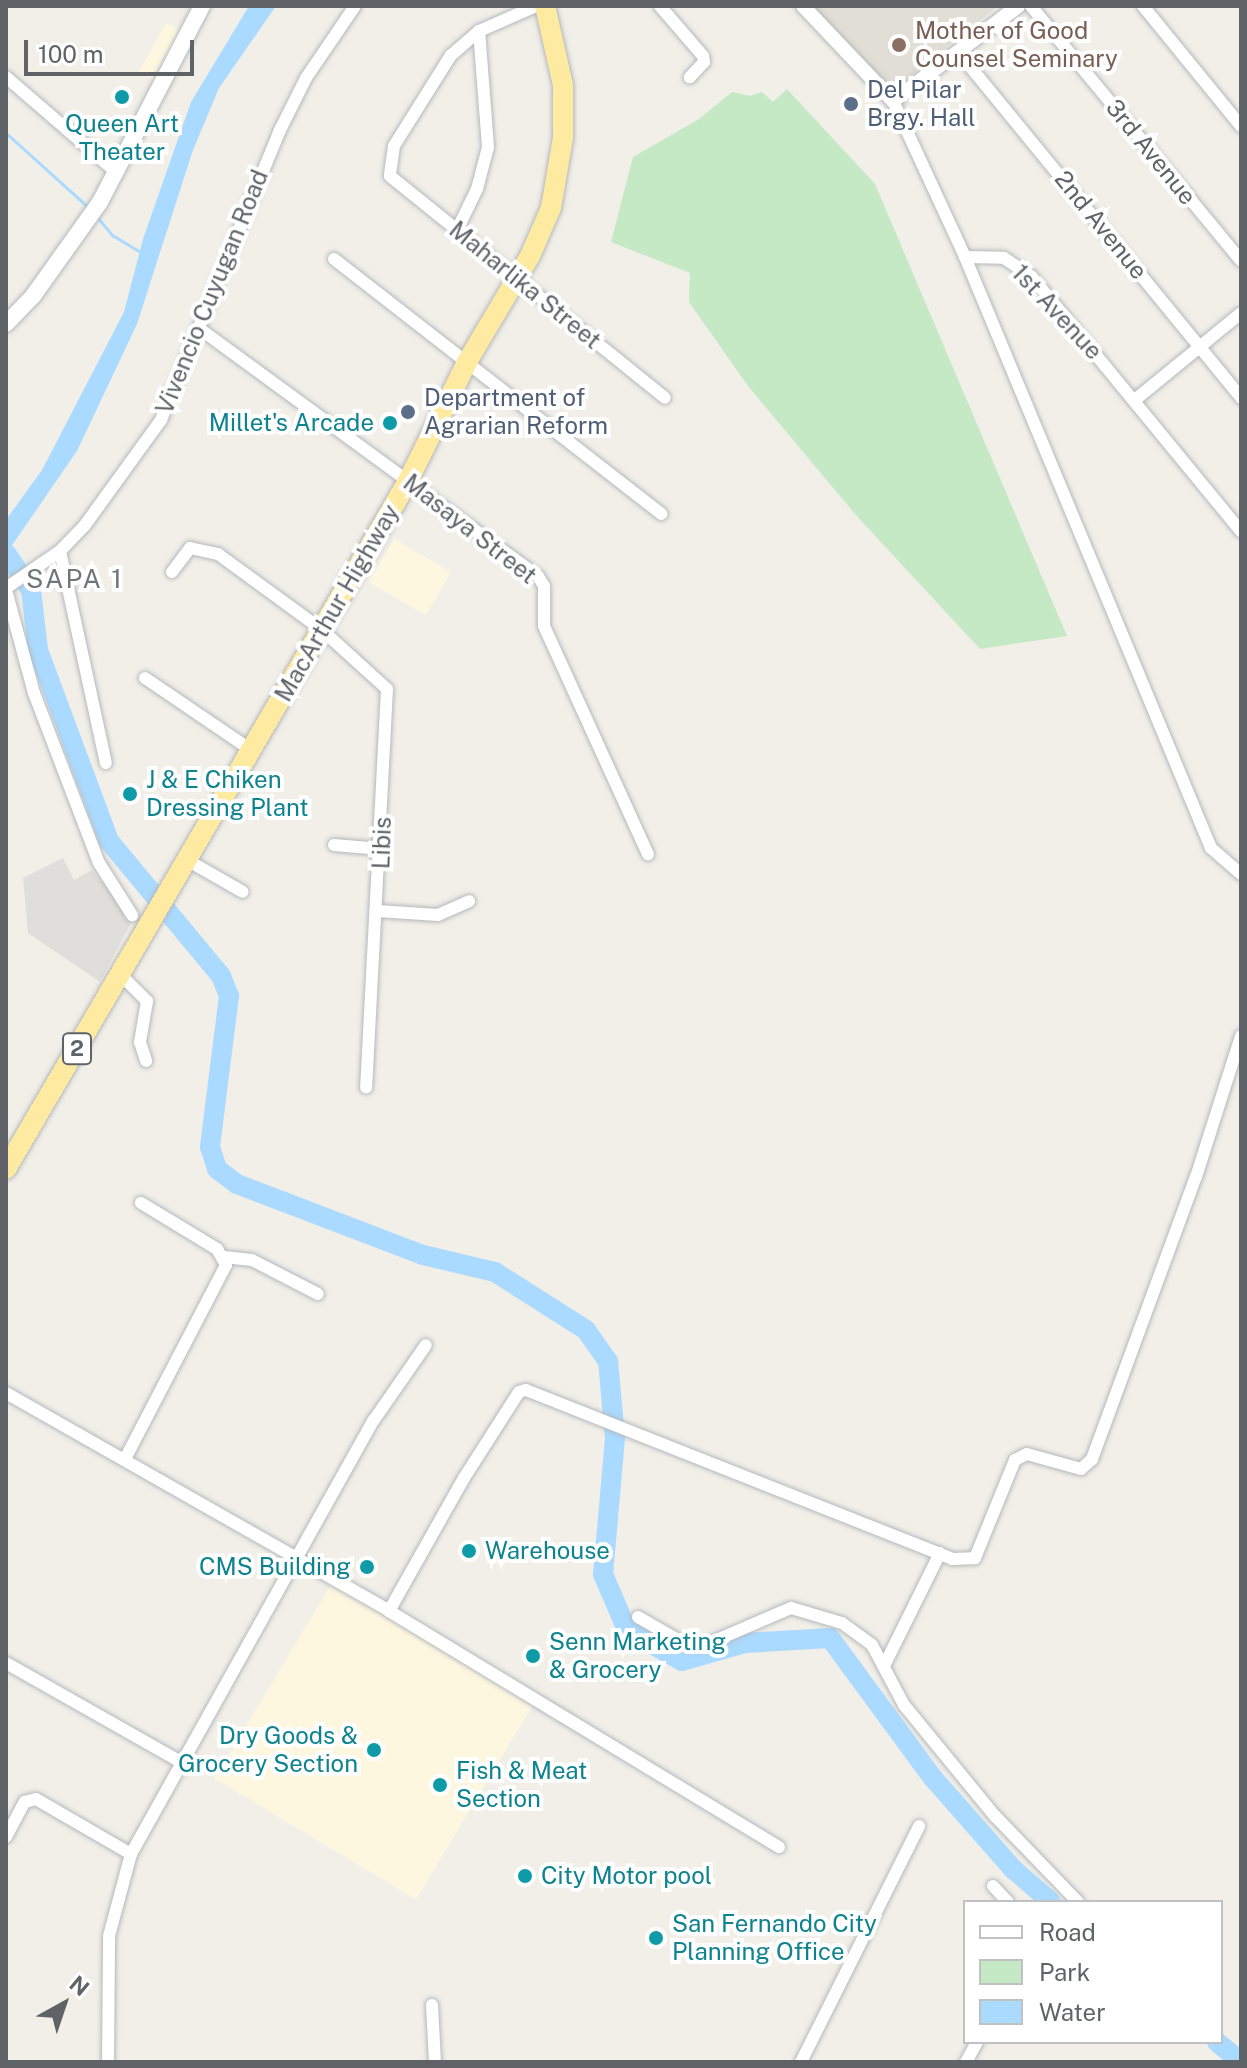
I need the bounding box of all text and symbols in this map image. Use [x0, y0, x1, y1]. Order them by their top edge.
place label: Mother of Good Counsel Seminary [915, 17, 1118, 73]
scale bar [28, 24, 198, 74]
marker: Mother of Good Counsel Seminary [890, 36, 908, 54]
text: 100 m [38, 40, 104, 68]
place label: Del Pilar Brgy. Hall [867, 76, 976, 132]
marker: Queen Art Theater [113, 88, 131, 106]
street label: 3rd Avenue [1100, 94, 1202, 210]
marker: Del Pilar Brgy. Hall [842, 95, 860, 113]
place label: Queen Art Theater [65, 110, 179, 166]
street label: 2nd Avenue [1049, 165, 1153, 285]
street label: Vivencio Cuyugan Road [150, 166, 274, 418]
street label: Maharlika Street [443, 215, 607, 355]
street label: 1st Avenue [1006, 259, 1108, 365]
place label: Department of Agrarian Reform [424, 384, 608, 440]
marker: Department of Agrarian Reform [399, 403, 417, 421]
place label: Millet's Arcade [209, 409, 374, 437]
marker: Millet's Arcade [381, 414, 399, 432]
street label: Masaya Street [398, 468, 542, 590]
street label: MacArthur Highway [269, 499, 405, 707]
district label: SAPA 1 [26, 563, 124, 595]
place label: J & E Chiken Dressing Plant [146, 766, 309, 822]
marker: J & E Chiken Dressing Plant [121, 785, 139, 803]
street label: Libis [367, 816, 397, 870]
road number: 2 [61, 1031, 93, 1067]
place label: Warehouse [485, 1537, 610, 1565]
marker: Warehouse [460, 1542, 478, 1560]
place label: CMS Building [199, 1553, 351, 1581]
marker: CMS Building [358, 1558, 376, 1576]
place label: Senn Marketing & Grocery [549, 1628, 726, 1684]
marker: Senn Marketing & Grocery [524, 1647, 542, 1665]
place label: Dry Goods & Grocery Section [178, 1722, 358, 1778]
marker: Dry Goods & Grocery Section [365, 1741, 383, 1759]
place label: Fish & Meat Section [456, 1757, 587, 1813]
marker: Fish & Meat Section [431, 1776, 449, 1794]
place label: City Motor pool [541, 1862, 712, 1890]
marker: City Motor pool [516, 1867, 534, 1885]
legend [963, 1900, 1223, 2044]
place label: San Fernando City Planning Office [672, 1910, 877, 1966]
text: Road [1039, 1918, 1096, 1946]
marker: San Fernando City Planning Office [647, 1929, 665, 1947]
text: Park [1039, 1958, 1090, 1986]
north arrow [24, 1964, 104, 2044]
text: N [64, 1970, 94, 2001]
text: Water [1039, 1998, 1106, 2026]

